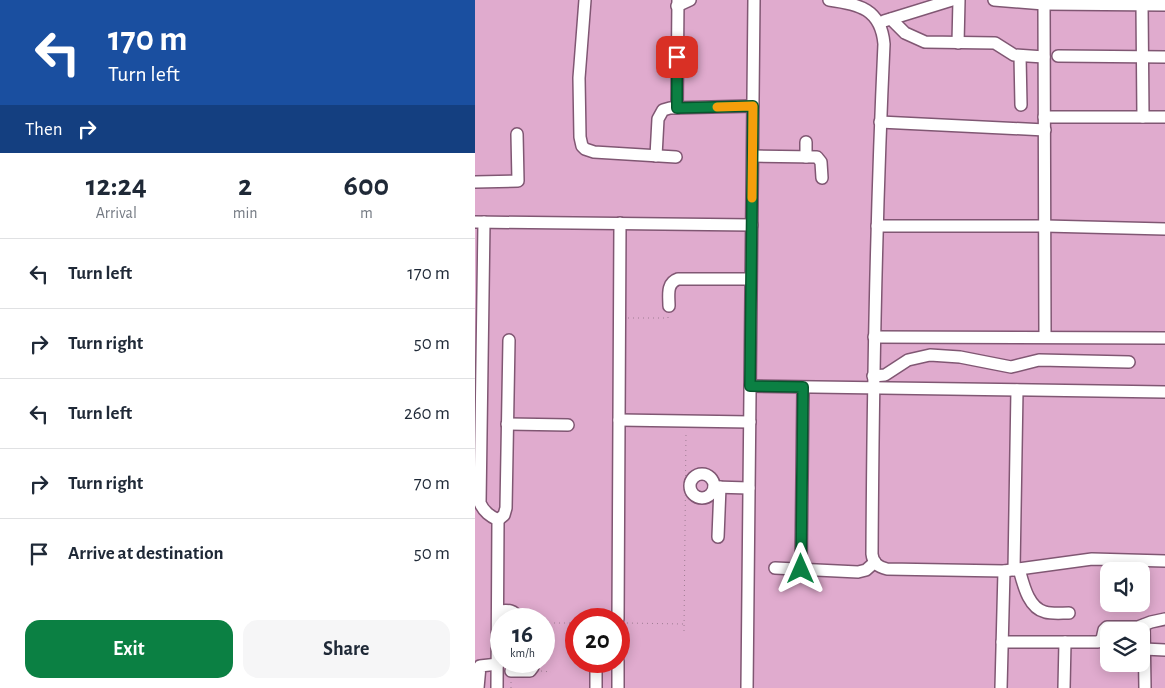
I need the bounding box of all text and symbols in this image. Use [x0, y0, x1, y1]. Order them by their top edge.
icon: left [25, 20, 90, 85]
text: 170 m [108, 22, 188, 57]
pin [656, 36, 698, 78]
icon: arrive [663, 43, 691, 71]
text: Turn left [108, 63, 180, 85]
icon: right [73, 115, 101, 143]
text: Then [25, 120, 63, 139]
text: 12:24 [86, 171, 147, 201]
text: 2 [238, 171, 252, 201]
text: 600 [343, 171, 389, 201]
text: Arrival [96, 205, 137, 221]
text: min [233, 205, 258, 221]
text: m [360, 205, 373, 221]
icon: left [25, 260, 53, 288]
text: Turn left [68, 264, 132, 283]
text: 170 m [407, 264, 450, 283]
icon: right [25, 330, 53, 358]
text: Turn right [68, 334, 143, 353]
text: 50 m [414, 334, 450, 353]
icon: left [25, 400, 53, 428]
text: Turn left [68, 404, 132, 423]
text: 260 m [404, 404, 450, 423]
icon: right [25, 470, 53, 498]
text: Turn right [68, 474, 143, 493]
text: 70 m [414, 474, 450, 493]
icon: arrive [25, 540, 53, 568]
position arrow [774, 542, 826, 594]
text: Arrive at destination [68, 544, 224, 563]
text: 50 m [414, 544, 450, 563]
map controls [1100, 562, 1150, 672]
button: sound [1100, 562, 1150, 612]
speed limit sign: 20 [565, 608, 630, 673]
button: Exit [25, 620, 233, 678]
button: Share [243, 620, 450, 678]
text: 16 [512, 622, 533, 647]
button: layers [1100, 622, 1150, 672]
text: km/h [510, 647, 535, 659]

